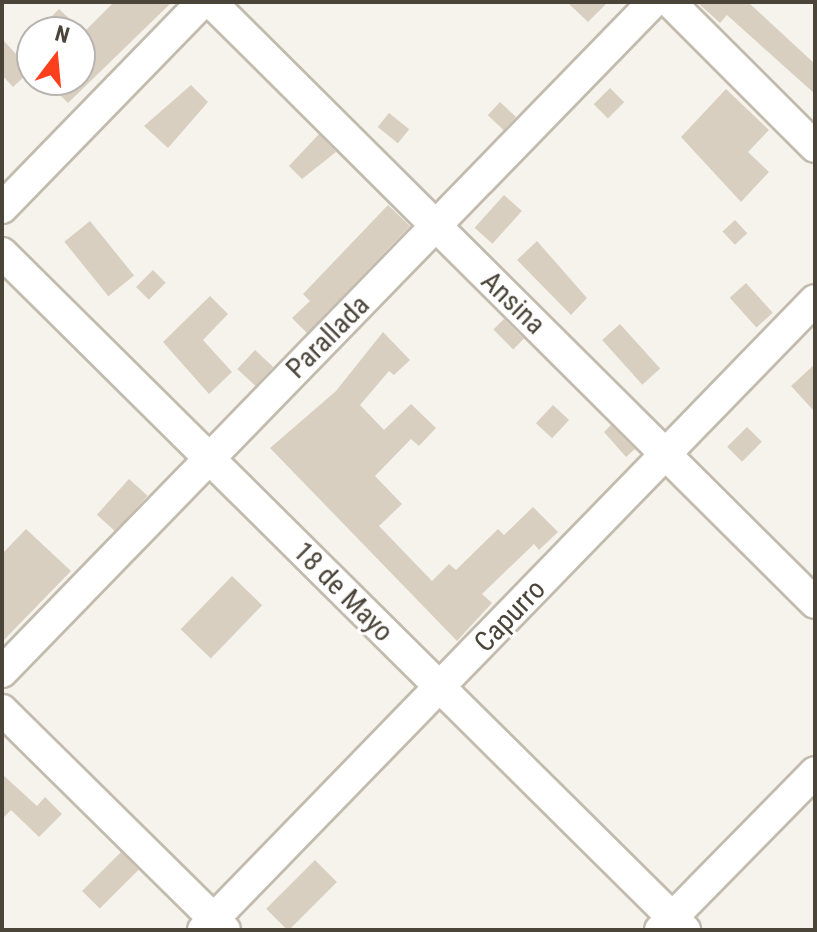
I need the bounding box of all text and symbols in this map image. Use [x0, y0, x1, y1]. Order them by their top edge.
north arrow [16, 16, 96, 96]
text: N [52, 20, 72, 48]
street label: Ansina [474, 265, 552, 341]
street label: Parallada [279, 288, 377, 386]
street label: 18 de Mayo [286, 535, 400, 649]
street label: Capurro [468, 573, 552, 659]

